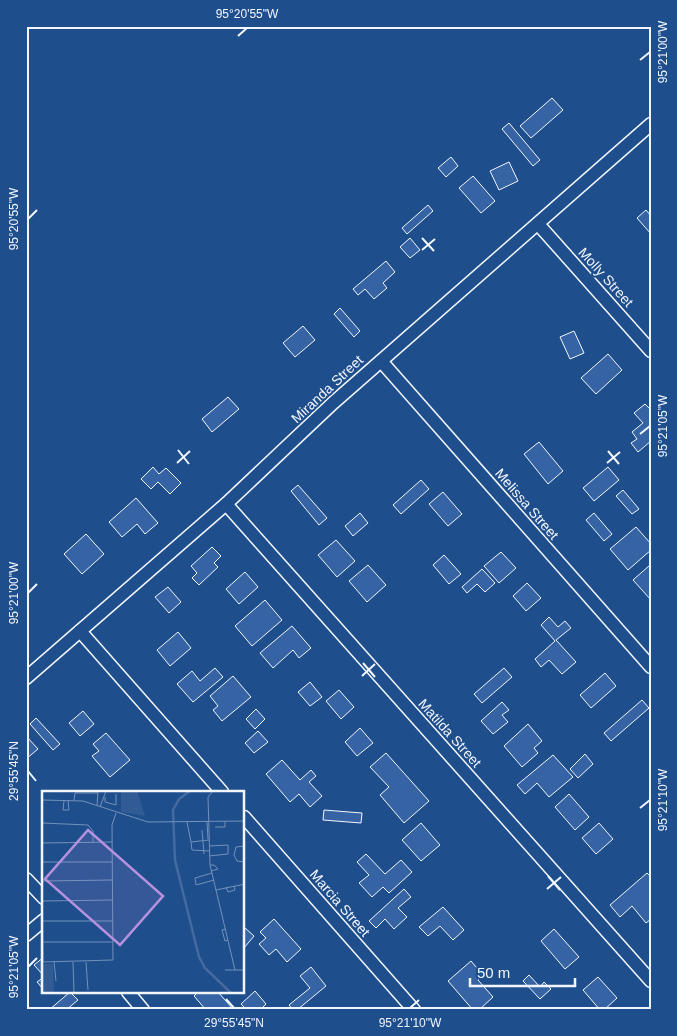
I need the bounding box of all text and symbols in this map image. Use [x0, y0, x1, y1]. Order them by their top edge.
text: 95°20'55"W [216, 7, 279, 21]
text: 95°21'00"W [656, 20, 670, 83]
text: 95°20'55"W [7, 187, 21, 250]
street label: Molly Street [575, 244, 637, 310]
street label: Miranda Street [288, 352, 366, 426]
text: 95°21'05"W [656, 394, 670, 457]
street label: Melissa Street [492, 465, 562, 543]
text: 95°21'00"W [7, 561, 21, 624]
street label: Matilda Street [415, 696, 485, 771]
text: 29°55'45"N [7, 741, 21, 801]
text: 95°21'10"W [656, 768, 670, 831]
inset map [42, 791, 245, 994]
street label: Marcia Street [307, 866, 373, 940]
text: 95°21'05"W [7, 935, 21, 998]
scale bar [470, 956, 574, 988]
text: 50 m [477, 964, 510, 981]
text: 29°55'45"N [204, 1016, 264, 1030]
text: 95°21'10"W [379, 1016, 442, 1030]

